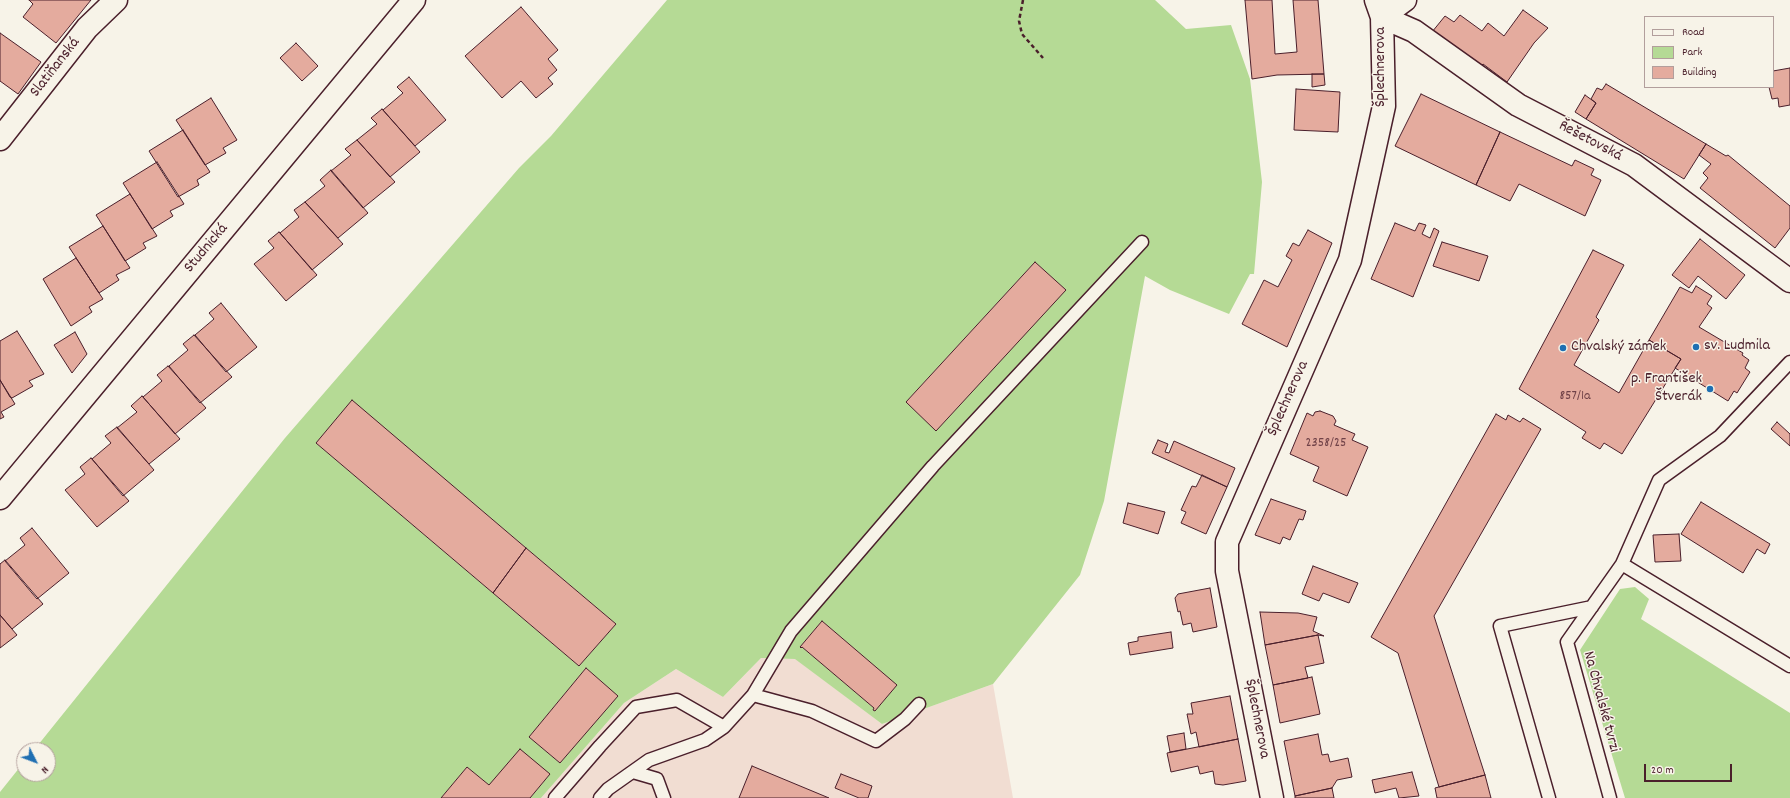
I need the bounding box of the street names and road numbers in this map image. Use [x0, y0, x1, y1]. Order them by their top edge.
street label: Šplechnerova [1372, 27, 1392, 107]
street label: Slatiňanská [27, 34, 85, 102]
street label: Řešetovská [1555, 117, 1625, 167]
street label: Studnická [181, 220, 233, 278]
street label: Šplechnerova [1264, 358, 1314, 440]
street label: Na Chvalské tvrzi [1577, 649, 1623, 755]
street label: Šplechnerova [1239, 678, 1273, 760]

